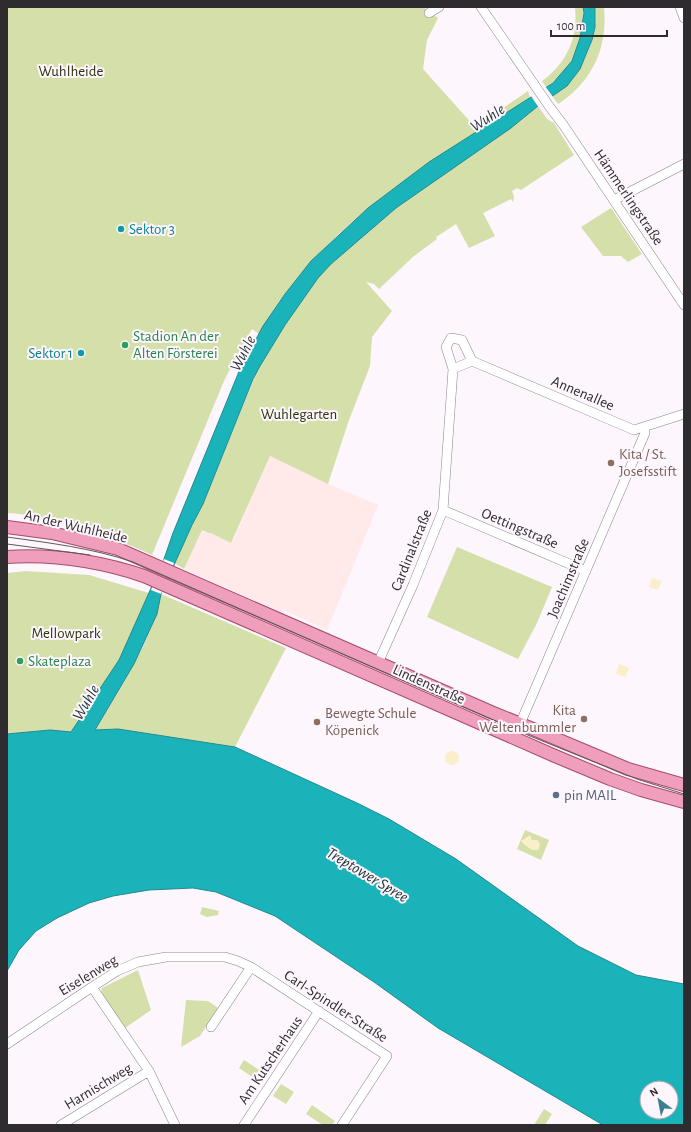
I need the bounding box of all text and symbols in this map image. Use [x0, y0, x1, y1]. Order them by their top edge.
scale bar [551, 12, 667, 38]
text: 100 m [557, 20, 585, 32]
park label: Wuhlheide [39, 64, 103, 79]
water label: Wuhle [467, 101, 508, 135]
street label: Hämmerlingstraße [591, 147, 666, 248]
place label: Sektor 3 [129, 222, 175, 237]
marker: Sektor 3 [116, 224, 126, 234]
place label: Stadion An der Alten Försterei [133, 329, 219, 361]
water label: Wuhle [227, 333, 259, 374]
marker: Stadion An der Alten Försterei [120, 340, 130, 350]
place label: Sektor 1 [28, 346, 73, 361]
marker: Sektor 1 [76, 348, 86, 358]
street label: Annenallee [549, 374, 616, 413]
park label: Wuhlegarten [261, 407, 337, 422]
place label: Kita / St. Josefsstift [619, 447, 677, 479]
marker: Kita / St. Josefsstift [606, 458, 616, 468]
street label: Oettingstraße [479, 506, 560, 551]
street label: An der Wuhlheide [23, 507, 129, 546]
street label: Cardinalstraße [388, 507, 435, 593]
street label: Joachimstraße [545, 536, 592, 620]
park label: Mellowpark [31, 626, 101, 641]
place label: Skateplaza [28, 654, 91, 669]
marker: Skateplaza [15, 656, 25, 666]
street label: Lindenstraße [390, 662, 467, 707]
water label: Wuhle [69, 682, 102, 723]
place label: Kita Weltenbummler [479, 703, 576, 735]
place label: Bewegte Schule Köpenick [325, 706, 416, 738]
marker: Kita Weltenbummler [579, 714, 589, 724]
marker: Bewegte Schule Köpenick [312, 717, 322, 727]
place label: pin MAIL [564, 788, 617, 803]
marker: pin MAIL [551, 790, 561, 800]
water label: Treptower Spree [323, 844, 411, 906]
street label: Eiselenweg [56, 952, 121, 999]
street label: Carl-Spindler-Straße [281, 967, 390, 1045]
street label: Am Kutscherhaus [236, 1014, 305, 1107]
street label: Harnischweg [62, 1060, 135, 1112]
north arrow [639, 1080, 679, 1120]
text: N [648, 1085, 660, 1099]

